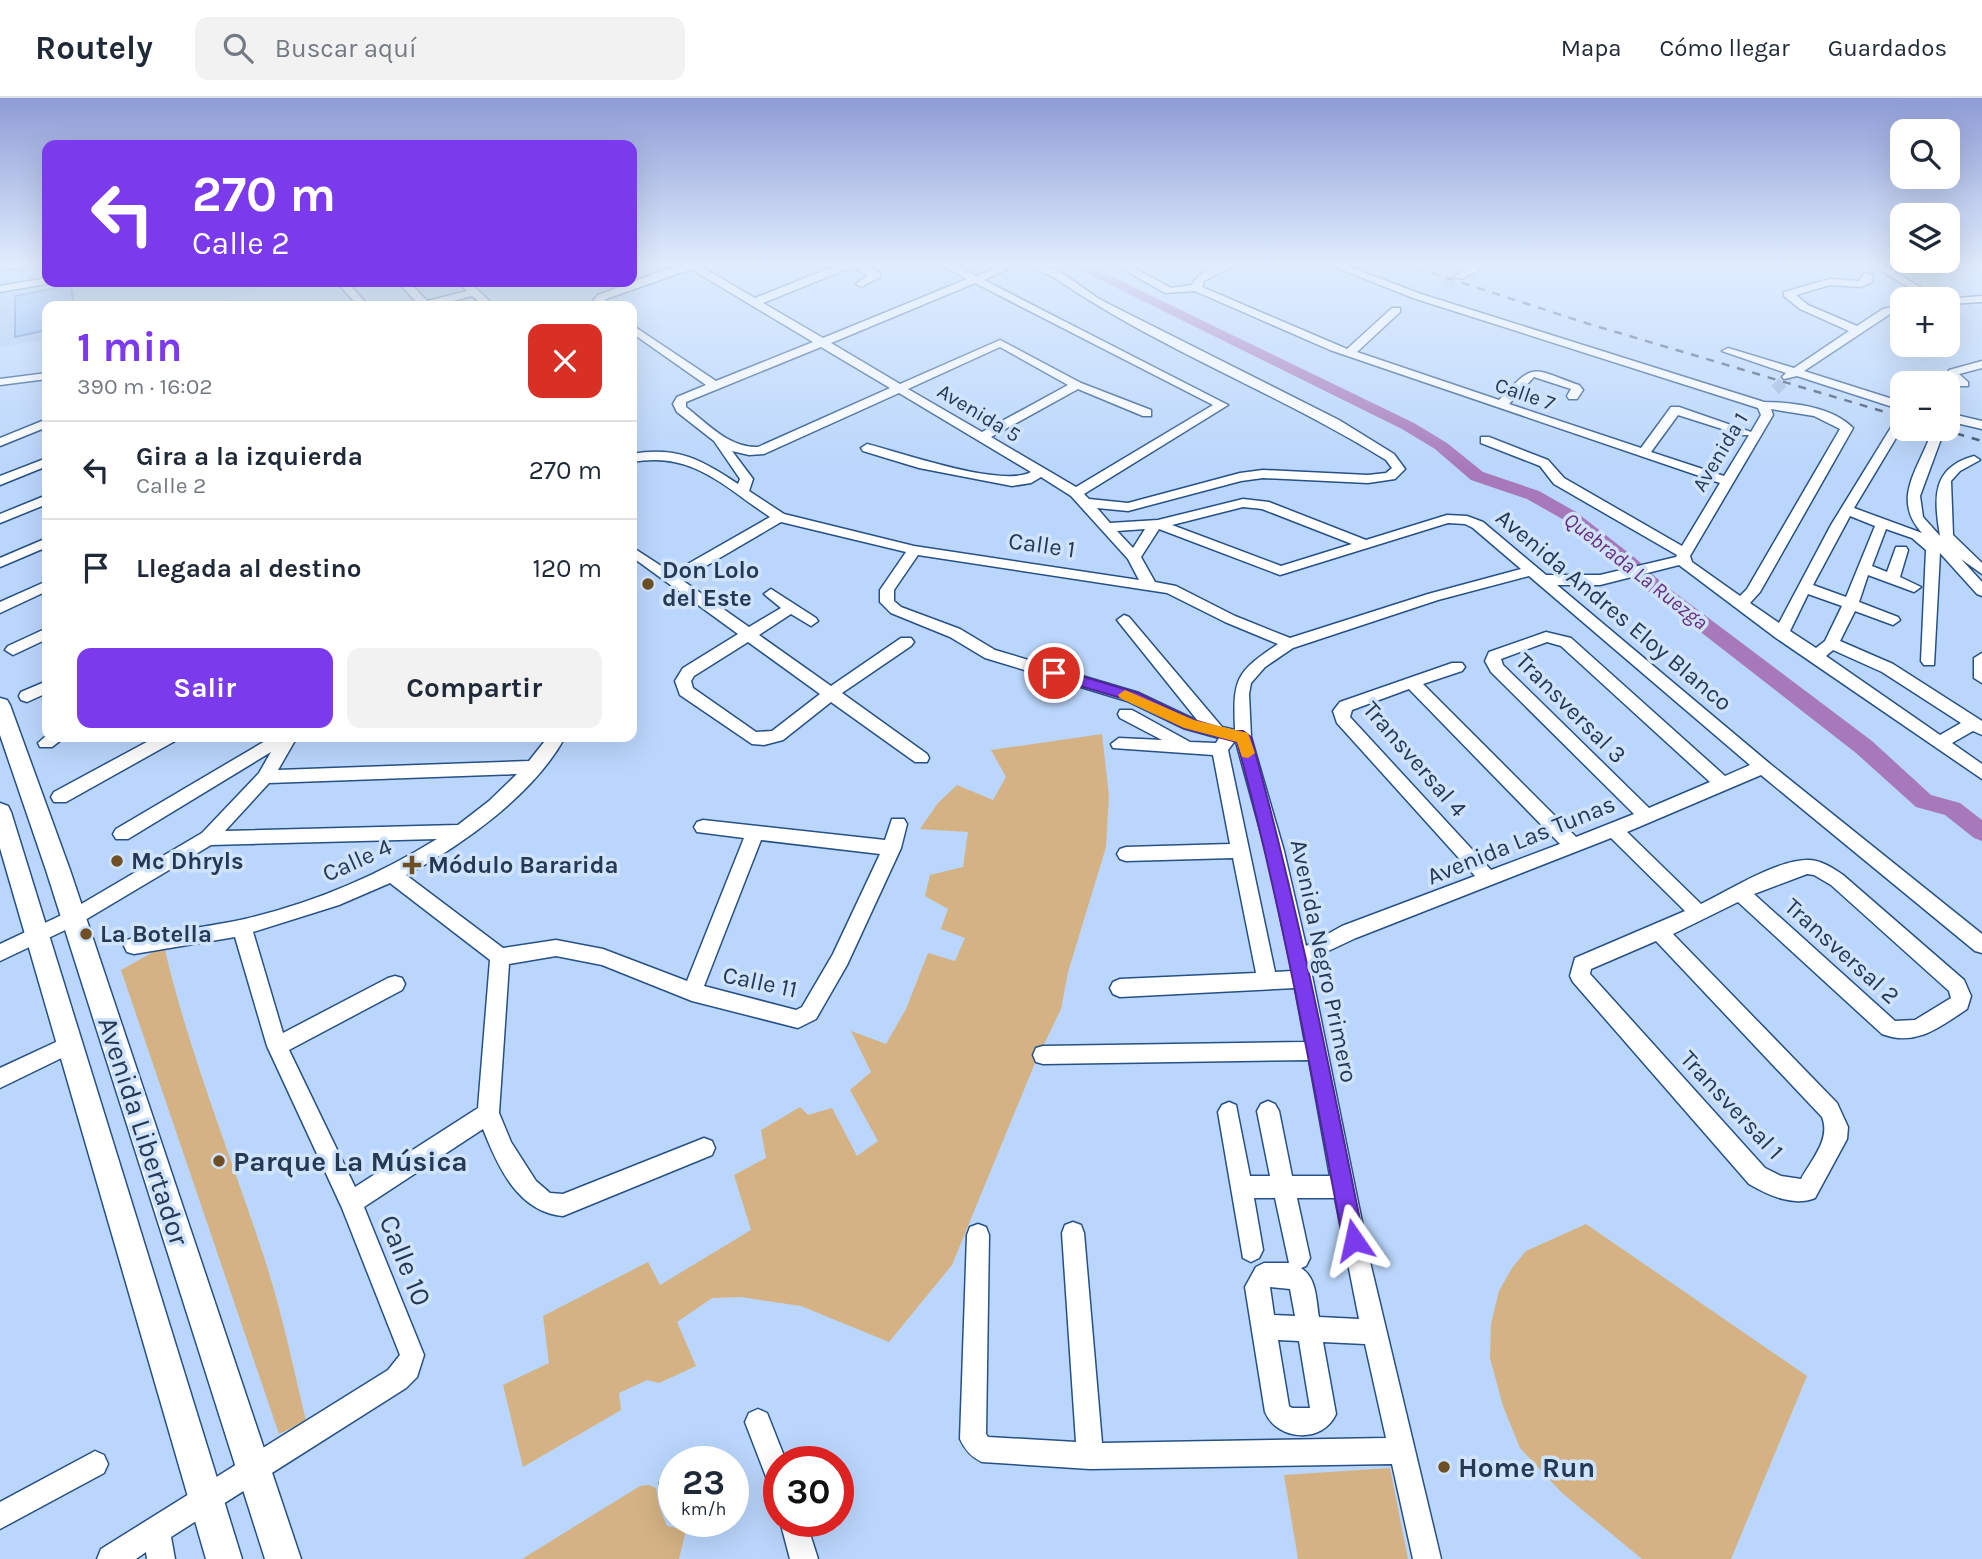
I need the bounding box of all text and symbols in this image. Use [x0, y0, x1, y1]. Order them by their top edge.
search box [195, 17, 685, 80]
text: Routely [35, 29, 153, 67]
icon: search [219, 29, 257, 67]
text: Buscar aquí [275, 33, 417, 64]
text: Mapa [1561, 34, 1621, 62]
text: Cómo llegar [1659, 34, 1790, 62]
text: Guardados [1828, 34, 1947, 62]
map controls [1890, 119, 1960, 441]
button: search [1890, 119, 1960, 189]
text: 270 m [192, 166, 336, 223]
icon: left [77, 168, 168, 259]
button: layers [1890, 203, 1960, 273]
text: Calle 2 [192, 225, 290, 262]
button: + [1890, 287, 1960, 357]
text: 1 min [77, 322, 182, 372]
button: close [528, 324, 602, 398]
button: − [1890, 371, 1960, 441]
text: 390 m · 16:02 [77, 373, 213, 400]
street label: Calle 7 [1492, 373, 1558, 415]
street label: Avenida 5 [933, 379, 1025, 447]
street label: Avenida 1 [1687, 408, 1753, 496]
text: Gira a la izquierda [136, 441, 363, 472]
icon: left [77, 451, 115, 489]
text: 270 m [529, 455, 602, 486]
text: Calle 2 [136, 472, 206, 499]
street label: Avenida Andres Eloy Blanco [1490, 503, 1738, 717]
water label: Quebrada La Ruezga [1559, 508, 1713, 634]
street label: Calle 1 [1007, 526, 1077, 564]
icon: arrive [77, 549, 115, 587]
text: Llegada al destino [136, 553, 362, 584]
text: 120 m [532, 553, 602, 584]
place label: Don Lolo del Este [662, 556, 759, 612]
marker: Don Lolo del Este [640, 576, 656, 592]
pin [1024, 643, 1084, 703]
street label: Transversal 3 [1510, 647, 1632, 769]
button: Salir [77, 648, 333, 728]
button: Compartir [347, 648, 602, 728]
icon: arrive [1035, 654, 1073, 692]
street label: Transversal 4 [1357, 695, 1473, 823]
street label: Avenida Las Tunas [1423, 789, 1619, 891]
street label: Calle 4 [318, 832, 396, 888]
street label: Avenida Negro Primero [1285, 837, 1363, 1085]
place label: Mc Dhryls [131, 847, 244, 875]
place label: Módulo Bararida [428, 851, 618, 879]
marker: Mc Dhryls [109, 853, 125, 869]
marker: Módulo Bararida [402, 855, 422, 875]
street label: Transversal 2 [1779, 892, 1905, 1010]
place label: La Botella [100, 920, 212, 948]
marker: La Botella [78, 926, 94, 942]
street label: Calle 11 [720, 960, 800, 1004]
street label: Avenida Libertador [91, 1013, 196, 1250]
street label: Transversal 1 [1675, 1045, 1789, 1165]
place label: Parque La Música [233, 1145, 468, 1178]
marker: Parque La Música [211, 1153, 227, 1169]
position arrow [1317, 1203, 1391, 1277]
street label: Calle 10 [372, 1210, 439, 1310]
speed limit sign: 30 [763, 1446, 854, 1537]
place label: Home Run [1458, 1451, 1595, 1484]
marker: Home Run [1436, 1459, 1452, 1475]
text: 23 [682, 1462, 725, 1503]
text: km/h [681, 1498, 726, 1520]

